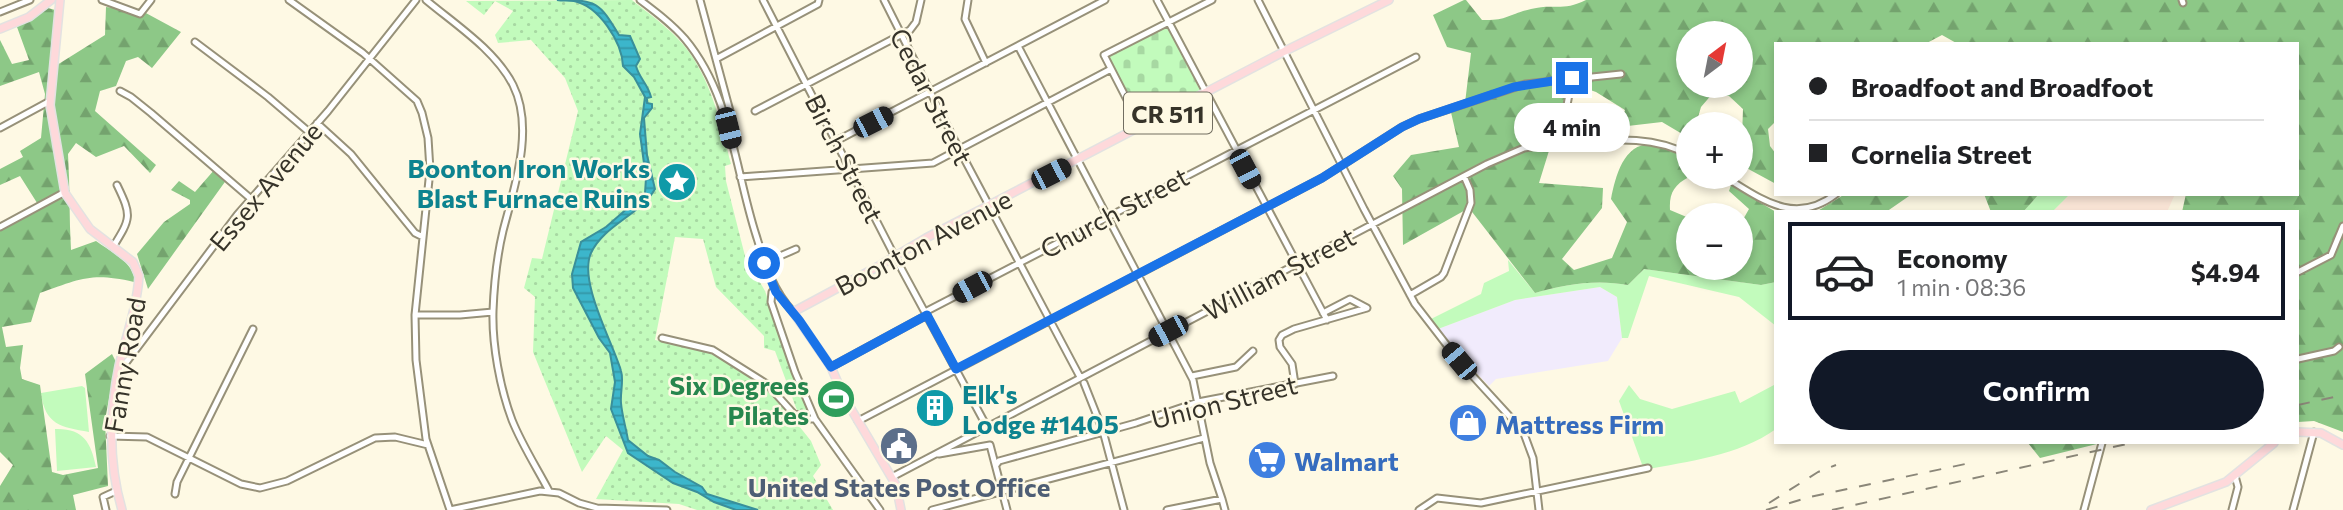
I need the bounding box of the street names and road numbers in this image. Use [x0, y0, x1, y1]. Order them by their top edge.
street label: Cedar Street [884, 23, 980, 169]
street label: Birch Street [799, 89, 891, 227]
road number: CR 511 [1124, 92, 1212, 134]
street label: Essex Avenue [202, 115, 328, 257]
street label: Church Street [1035, 160, 1193, 264]
street label: Boonton Avenue [829, 182, 1017, 302]
street label: William Street [1198, 220, 1360, 326]
street label: Fanny Road [97, 295, 151, 435]
street label: Union Street [1148, 368, 1300, 434]

